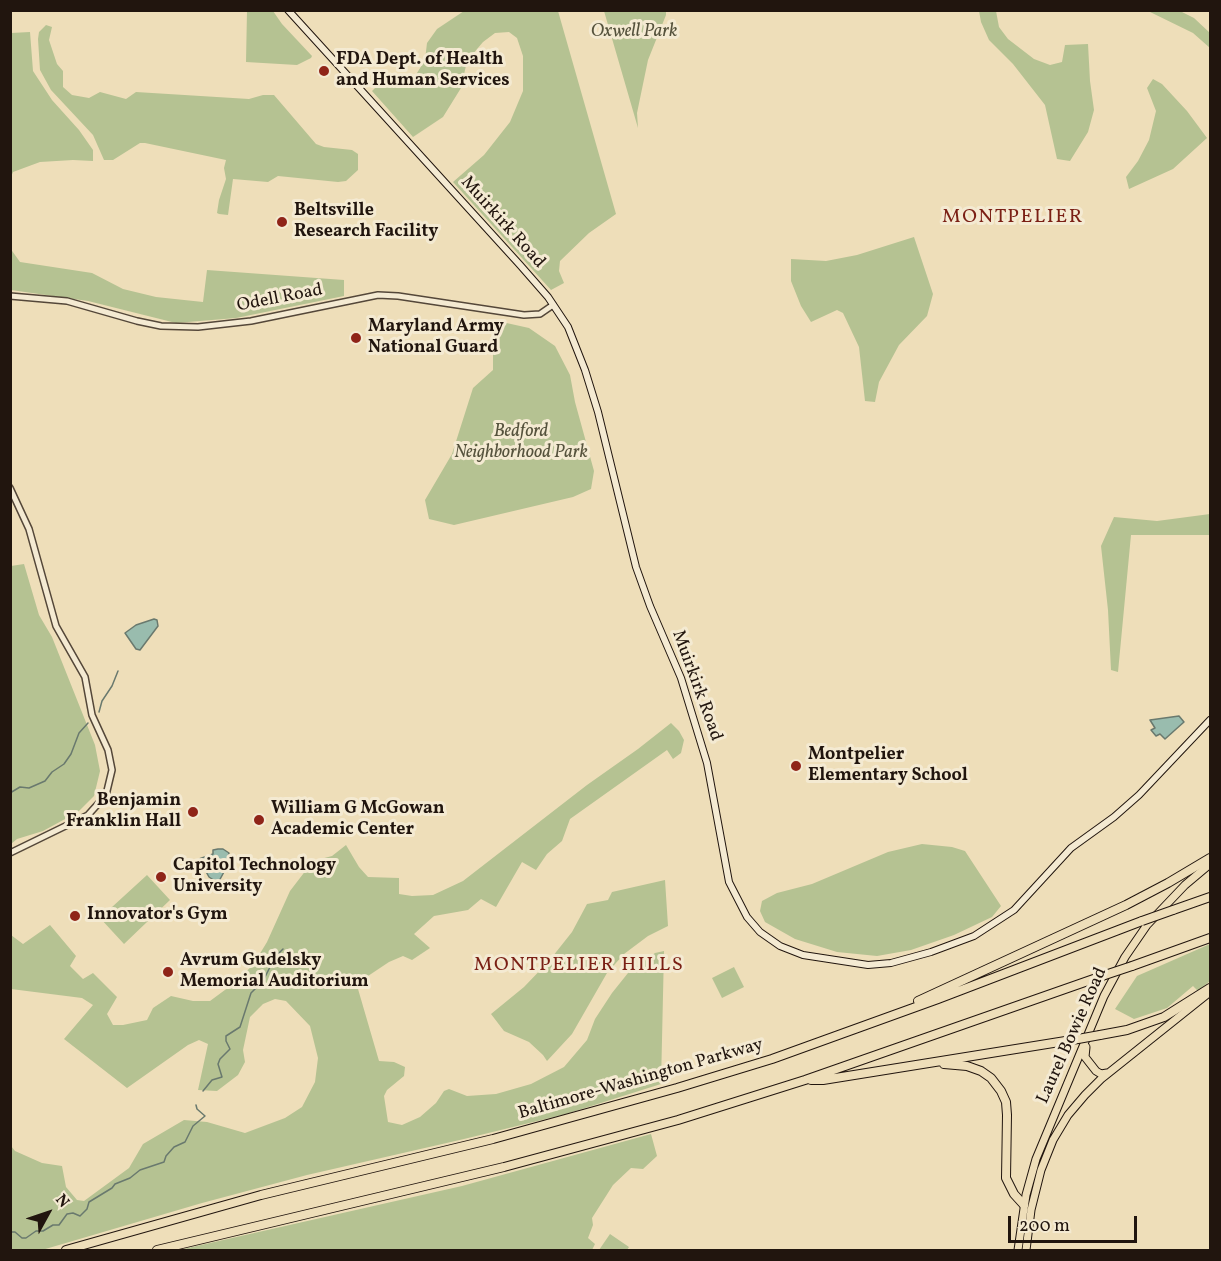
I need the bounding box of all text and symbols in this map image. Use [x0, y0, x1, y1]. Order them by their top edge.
park label: Oxwell Park [591, 22, 677, 44]
place label: FDA Dept. of Health and Human Services [336, 50, 509, 92]
marker: FDA Dept. of Health and Human Services [317, 64, 331, 78]
street label: Muirkirk Road [455, 173, 549, 273]
place label: Beltsville Research Facility [294, 201, 438, 244]
district label: MONTPELIER [942, 206, 1084, 230]
marker: Beltsville Research Facility [275, 215, 289, 229]
street label: Odell Road [235, 280, 325, 318]
place label: Maryland Army National Guard [368, 317, 504, 360]
marker: Maryland Army National Guard [349, 331, 363, 345]
park label: Bedford Neighborhood Park [454, 422, 588, 464]
street label: Muirkirk Road [666, 628, 726, 744]
place label: Montpelier Elementary School [808, 745, 968, 788]
marker: Montpelier Elementary School [789, 759, 803, 773]
place label: Benjamin Franklin Hall [66, 791, 181, 834]
place label: William G McGowan Academic Center [271, 799, 445, 842]
marker: Benjamin Franklin Hall [186, 805, 200, 819]
marker: William G McGowan Academic Center [252, 813, 266, 827]
place label: Capitol Technology University [173, 856, 336, 898]
marker: Capitol Technology University [154, 870, 168, 884]
place label: Innovator's Gym [87, 905, 228, 927]
marker: Innovator's Gym [68, 909, 82, 923]
place label: Avrum Gudelsky Memorial Auditorium [180, 951, 369, 994]
district label: MONTPELIER HILLS [474, 954, 684, 978]
street label: Laurel Bowie Road [1033, 964, 1113, 1108]
marker: Avrum Gudelsky Memorial Auditorium [161, 965, 175, 979]
street label: Baltimore-Washington Parkway [516, 1035, 766, 1125]
north arrow [18, 1183, 78, 1243]
text: N [50, 1190, 74, 1213]
scale bar [1011, 1204, 1140, 1242]
text: 200 m [1019, 1214, 1070, 1239]

